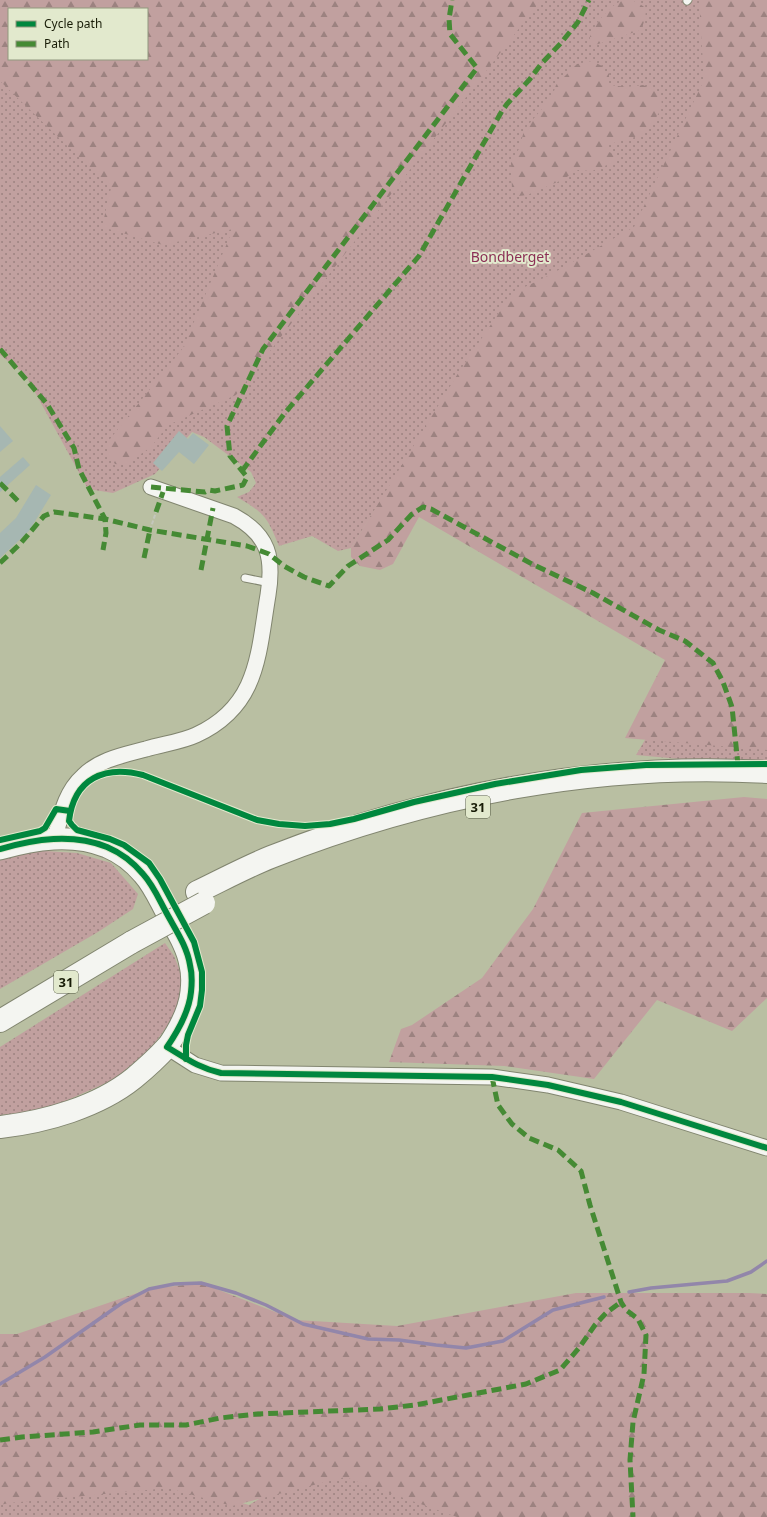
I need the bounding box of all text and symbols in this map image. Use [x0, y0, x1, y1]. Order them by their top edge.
legend [8, 8, 148, 60]
text: Cycle path [44, 15, 102, 32]
text: Path [44, 35, 70, 52]
park label: Bondberget [471, 247, 549, 266]
road number: 31 [466, 796, 490, 818]
road number: 31 [54, 971, 78, 993]

